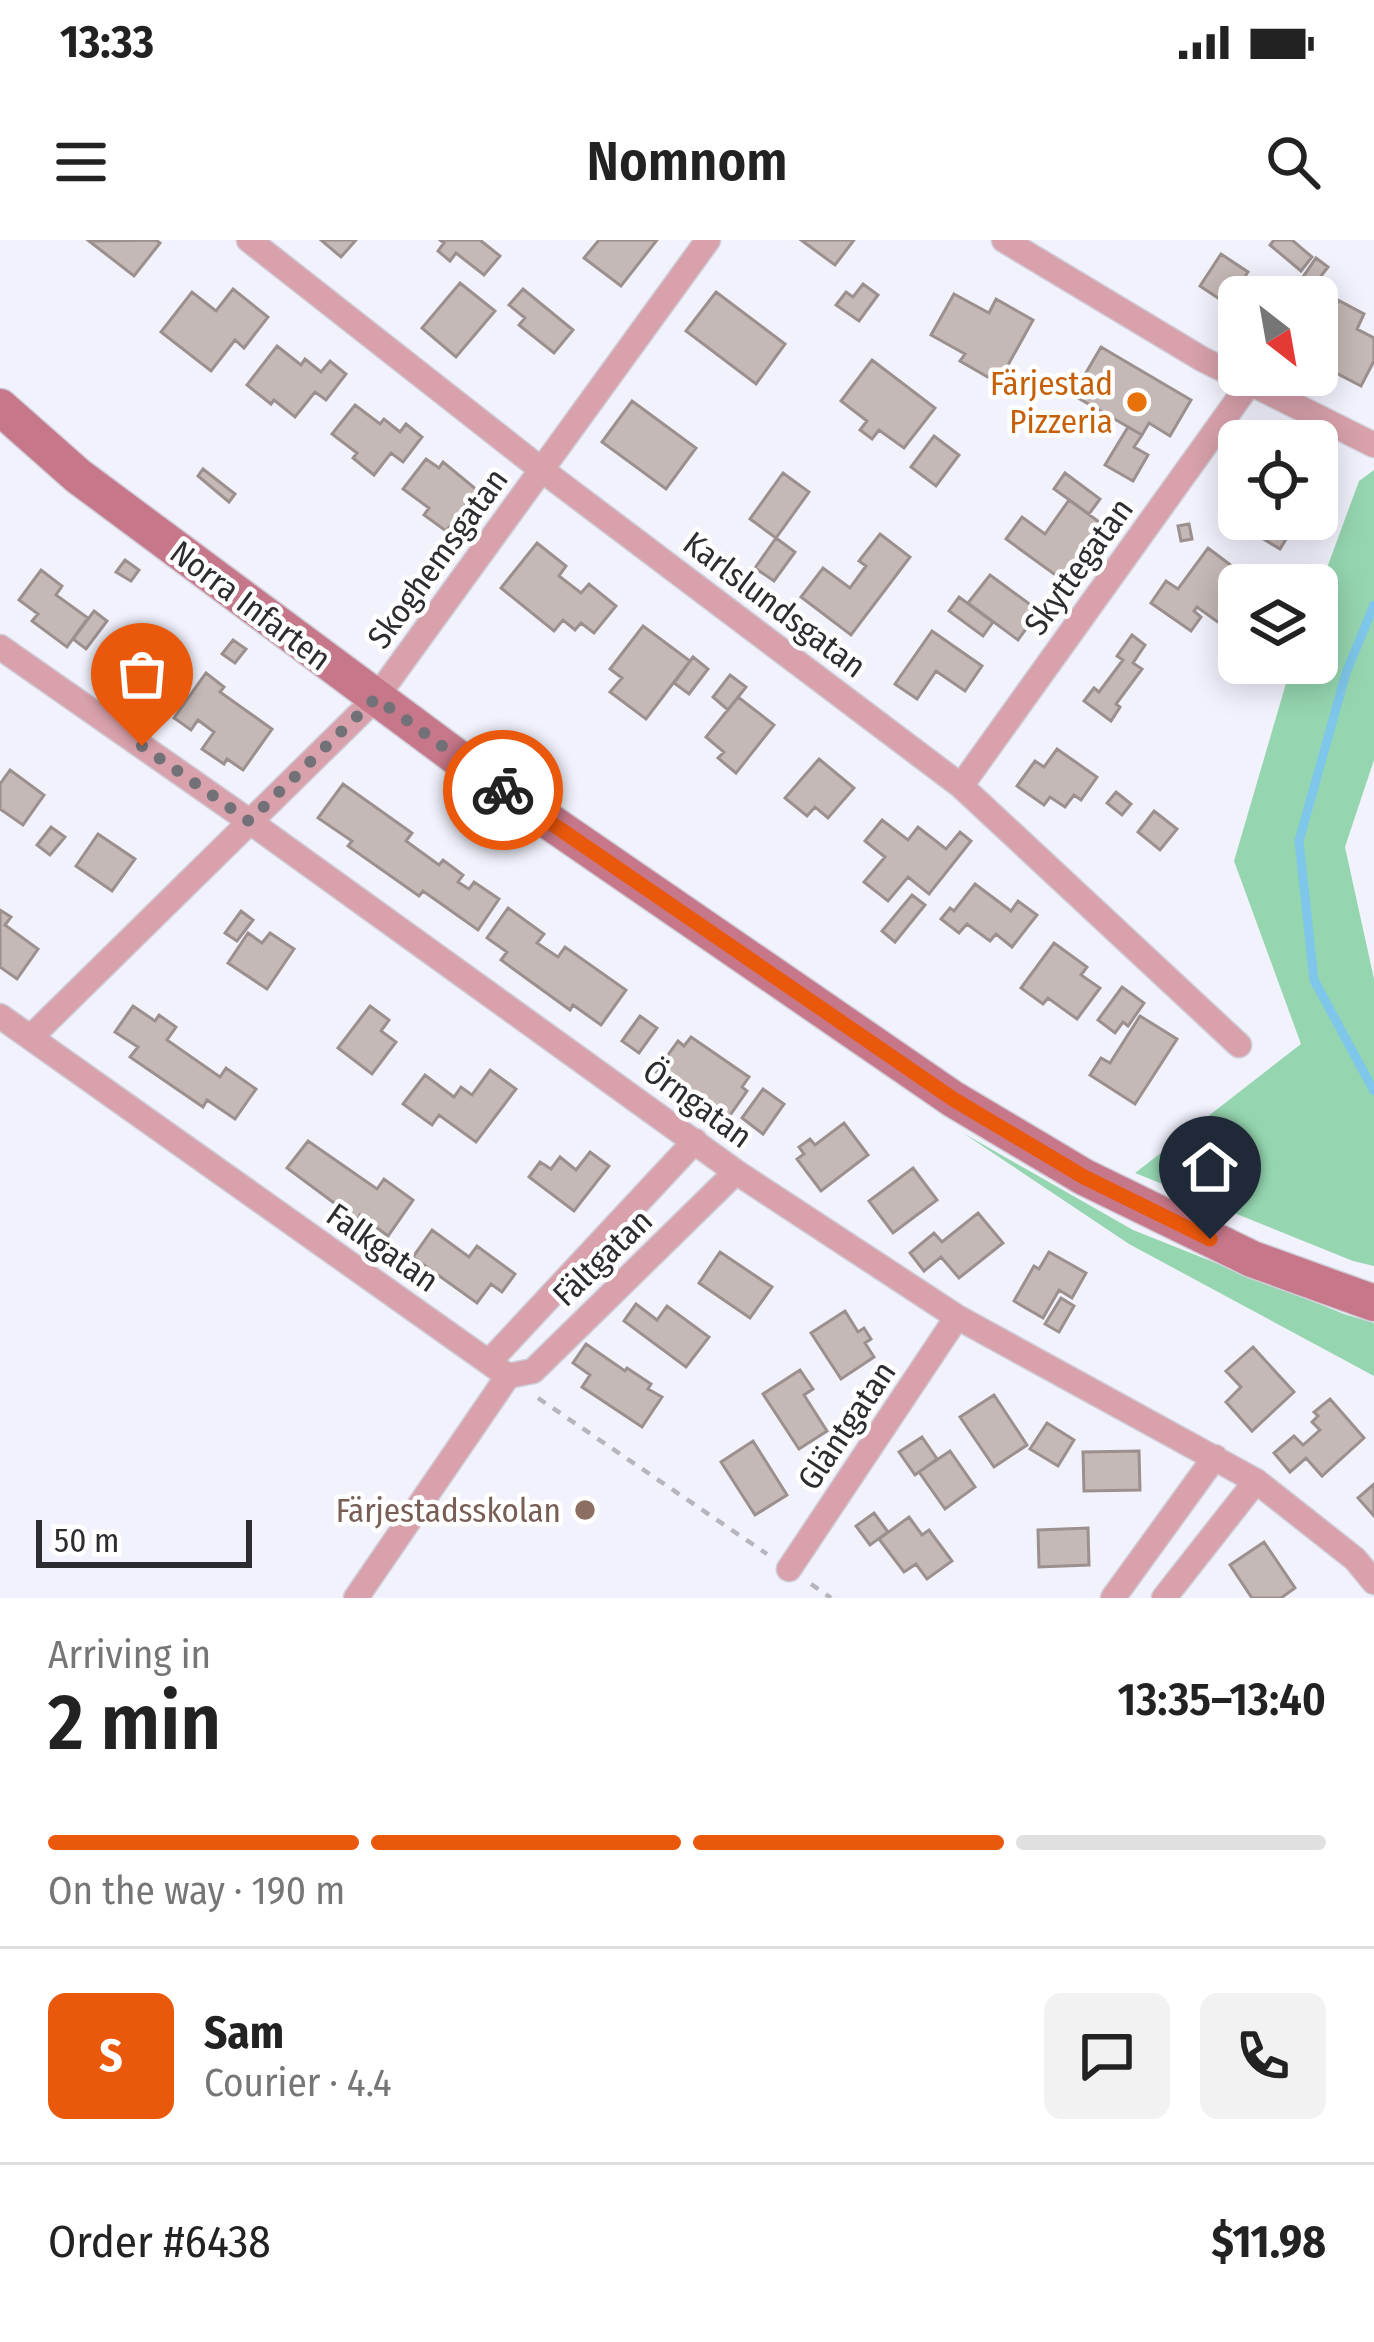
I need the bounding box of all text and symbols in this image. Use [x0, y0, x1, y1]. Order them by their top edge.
text: 13:33 [60, 15, 154, 69]
icon: menu [48, 129, 114, 195]
icon: search [1260, 129, 1326, 195]
text: Nomnom [587, 130, 788, 194]
north arrow [1218, 276, 1338, 396]
map controls [1218, 276, 1338, 684]
place label: Färjestad Pizzeria [990, 364, 1113, 442]
marker: Färjestad Pizzeria [1124, 389, 1150, 415]
button: locate [1218, 420, 1338, 540]
street label: Skoghemsgatan [359, 461, 516, 656]
street label: Skyttegatan [1016, 491, 1142, 643]
street label: Karlslundsgatan [675, 523, 873, 686]
street label: Norra Infarten [162, 533, 338, 679]
button: layers [1218, 564, 1338, 684]
pin [91, 623, 193, 746]
icon: bag [109, 641, 175, 707]
courier [443, 730, 563, 850]
icon: bike [470, 757, 536, 823]
street label: Örngatan [635, 1051, 760, 1157]
pin [1159, 1116, 1261, 1239]
icon: home [1177, 1134, 1243, 1200]
street label: Falkgatan [319, 1195, 446, 1301]
street label: Fältgatan [545, 1201, 661, 1315]
street label: Gläntgatan [789, 1354, 904, 1497]
place label: Färjestadsskolan [336, 1491, 561, 1531]
marker: Färjestadsskolan [572, 1497, 598, 1523]
scale bar [36, 1514, 252, 1567]
text: 50 m [54, 1521, 119, 1561]
text: Arriving in [48, 1632, 211, 1678]
text: 13:35–13:40 [1118, 1673, 1326, 1727]
text: 2 min [48, 1676, 221, 1770]
text: On the way · 190 m [48, 1868, 345, 1914]
button: chat [1044, 1993, 1170, 2119]
button: phone [1200, 1993, 1326, 2119]
text: Sam [204, 2006, 284, 2060]
text: S [99, 2029, 123, 2083]
text: Courier · 4.4 [204, 2060, 392, 2106]
text: Order #6438 [48, 2215, 271, 2269]
text: $11.98 [1212, 2215, 1326, 2269]

